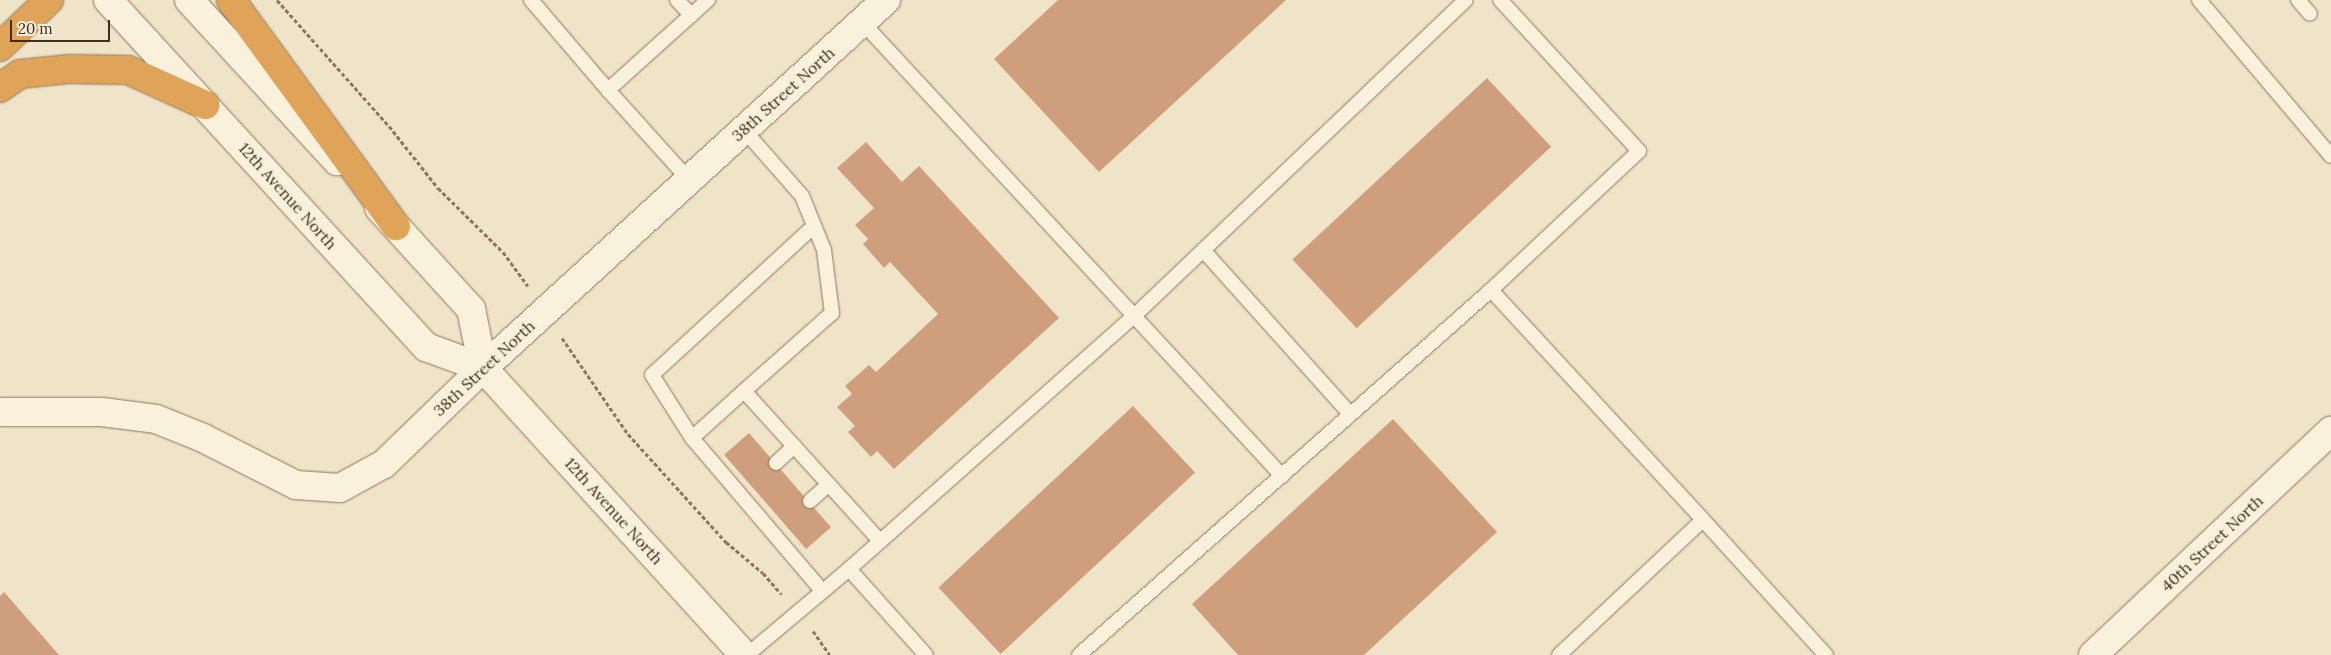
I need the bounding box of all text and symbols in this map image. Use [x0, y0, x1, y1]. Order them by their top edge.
scale bar [12, 10, 112, 42]
text: 20 m [18, 19, 53, 38]
street label: 38th Street North [728, 43, 838, 145]
street label: 12th Avenue North [235, 139, 341, 253]
street label: 38th Street North [429, 316, 539, 420]
street label: 12th Avenue North [561, 454, 667, 568]
street label: 40th Street North [2157, 491, 2267, 595]

